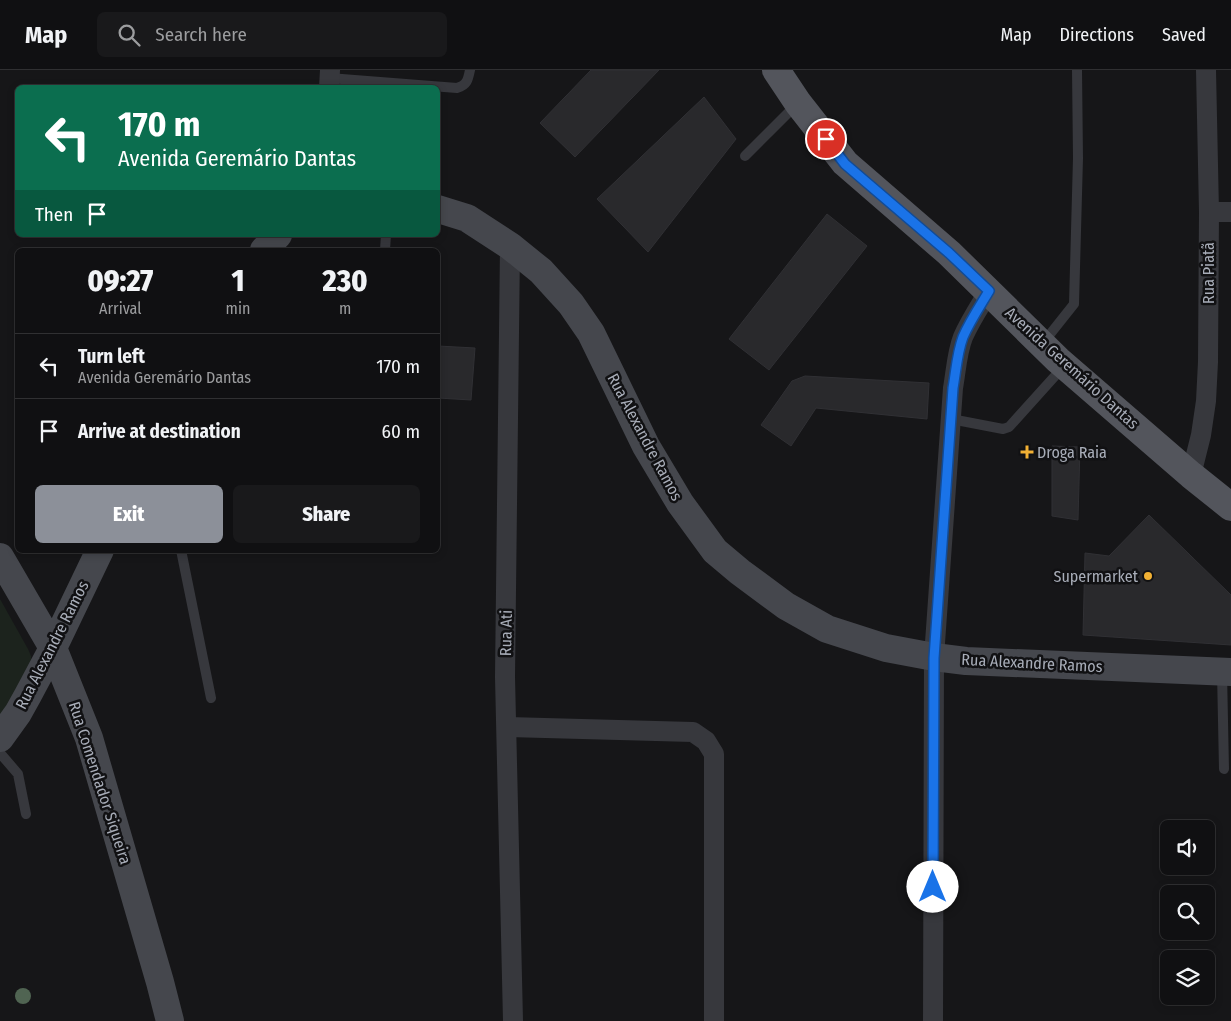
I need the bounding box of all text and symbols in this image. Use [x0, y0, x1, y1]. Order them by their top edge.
search box [97, 12, 447, 57]
text: Map [25, 21, 67, 49]
icon: search [115, 21, 143, 49]
text: Search here [155, 23, 247, 46]
text: Map [1000, 24, 1032, 46]
text: Directions [1060, 24, 1134, 46]
text: Saved [1162, 24, 1206, 46]
text: 170 m [118, 103, 201, 145]
icon: left [35, 105, 100, 170]
pin [805, 118, 847, 160]
icon: arrive [812, 125, 840, 153]
text: Avenida Geremário Dantas [118, 145, 356, 172]
icon: arrive [83, 200, 111, 228]
text: Then [35, 203, 73, 226]
street label: Rua Piatã [1199, 242, 1218, 304]
text: 09:27 [87, 263, 153, 299]
text: 1 [231, 263, 244, 299]
text: 230 [323, 263, 368, 299]
text: Arrival [99, 299, 142, 318]
text: min [226, 299, 250, 318]
text: m [339, 299, 351, 318]
street label: Avenida Geremário Dantas [1001, 303, 1143, 433]
text: Turn left [78, 345, 145, 368]
icon: left [35, 352, 63, 380]
text: 170 m [376, 355, 420, 378]
text: Avenida Geremário Dantas [78, 368, 251, 387]
street label: Rua Alexandre Ramos [603, 370, 687, 504]
icon: arrive [35, 417, 63, 445]
text: Arrive at destination [78, 420, 241, 443]
text: 60 m [382, 420, 420, 443]
place label: Droga Raia [1037, 443, 1107, 462]
marker: Droga Raia [1021, 446, 1033, 458]
button: Exit [35, 485, 223, 543]
button: Share [233, 485, 420, 543]
place label: Supermarket [1054, 567, 1139, 586]
marker: Supermarket [1142, 570, 1154, 582]
street label: Rua Alexandre Ramos [11, 578, 93, 712]
street label: Rua Ati [496, 610, 516, 656]
street label: Rua Alexandre Ramos [961, 650, 1103, 676]
street label: Rua Comendador Siqueira [65, 699, 135, 867]
map controls [1160, 820, 1215, 1005]
button: sound [1160, 820, 1215, 875]
position arrow [906, 860, 958, 912]
button: search [1160, 885, 1215, 940]
button: layers [1160, 950, 1215, 1005]

